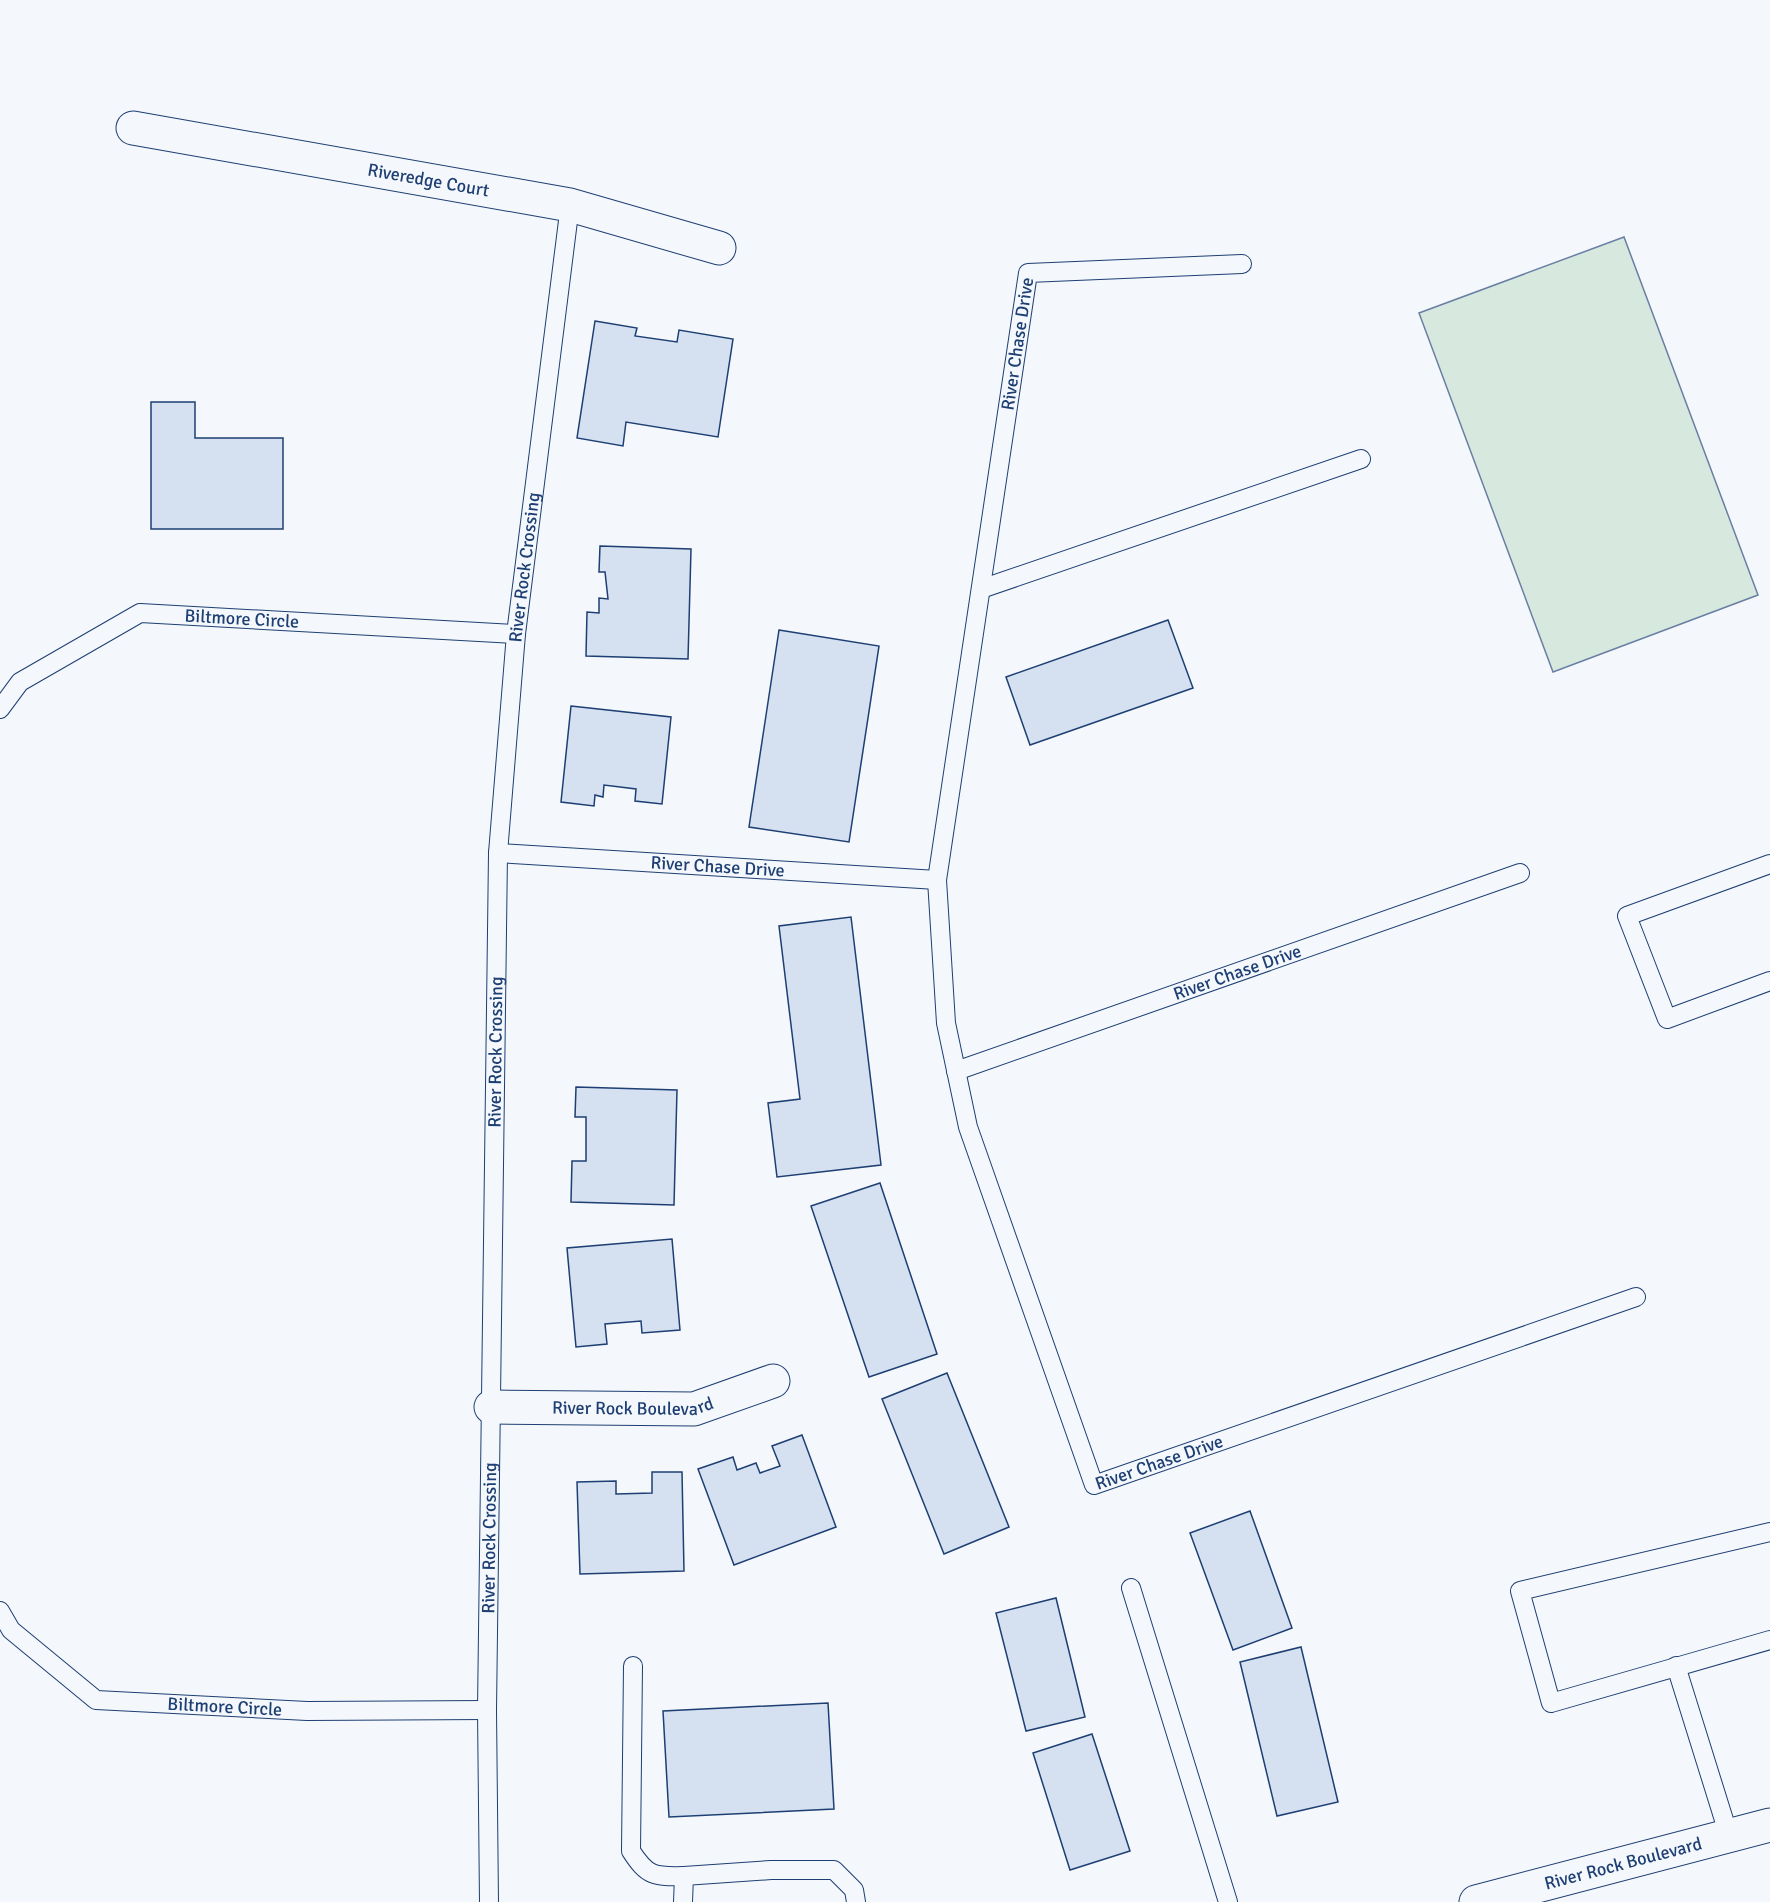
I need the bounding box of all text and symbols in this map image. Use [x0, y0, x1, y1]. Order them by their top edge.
street label: Riveredge Court [366, 159, 491, 202]
street label: River Chase Drive [997, 276, 1038, 412]
street label: River Rock Crossing [504, 491, 545, 643]
street label: Biltmore Circle [184, 605, 300, 633]
street label: River Chase Drive [650, 851, 785, 882]
street label: River Chase Drive [1170, 940, 1304, 1005]
street label: River Rock Crossing [483, 976, 507, 1128]
street label: River Rock Boulevard [552, 1392, 716, 1420]
street label: River Chase Drive [1092, 1430, 1226, 1495]
street label: River Rock Crossing [477, 1462, 501, 1614]
street label: Biltmore Circle [167, 1693, 283, 1721]
street label: River Rock Boulevard [1542, 1832, 1704, 1895]

